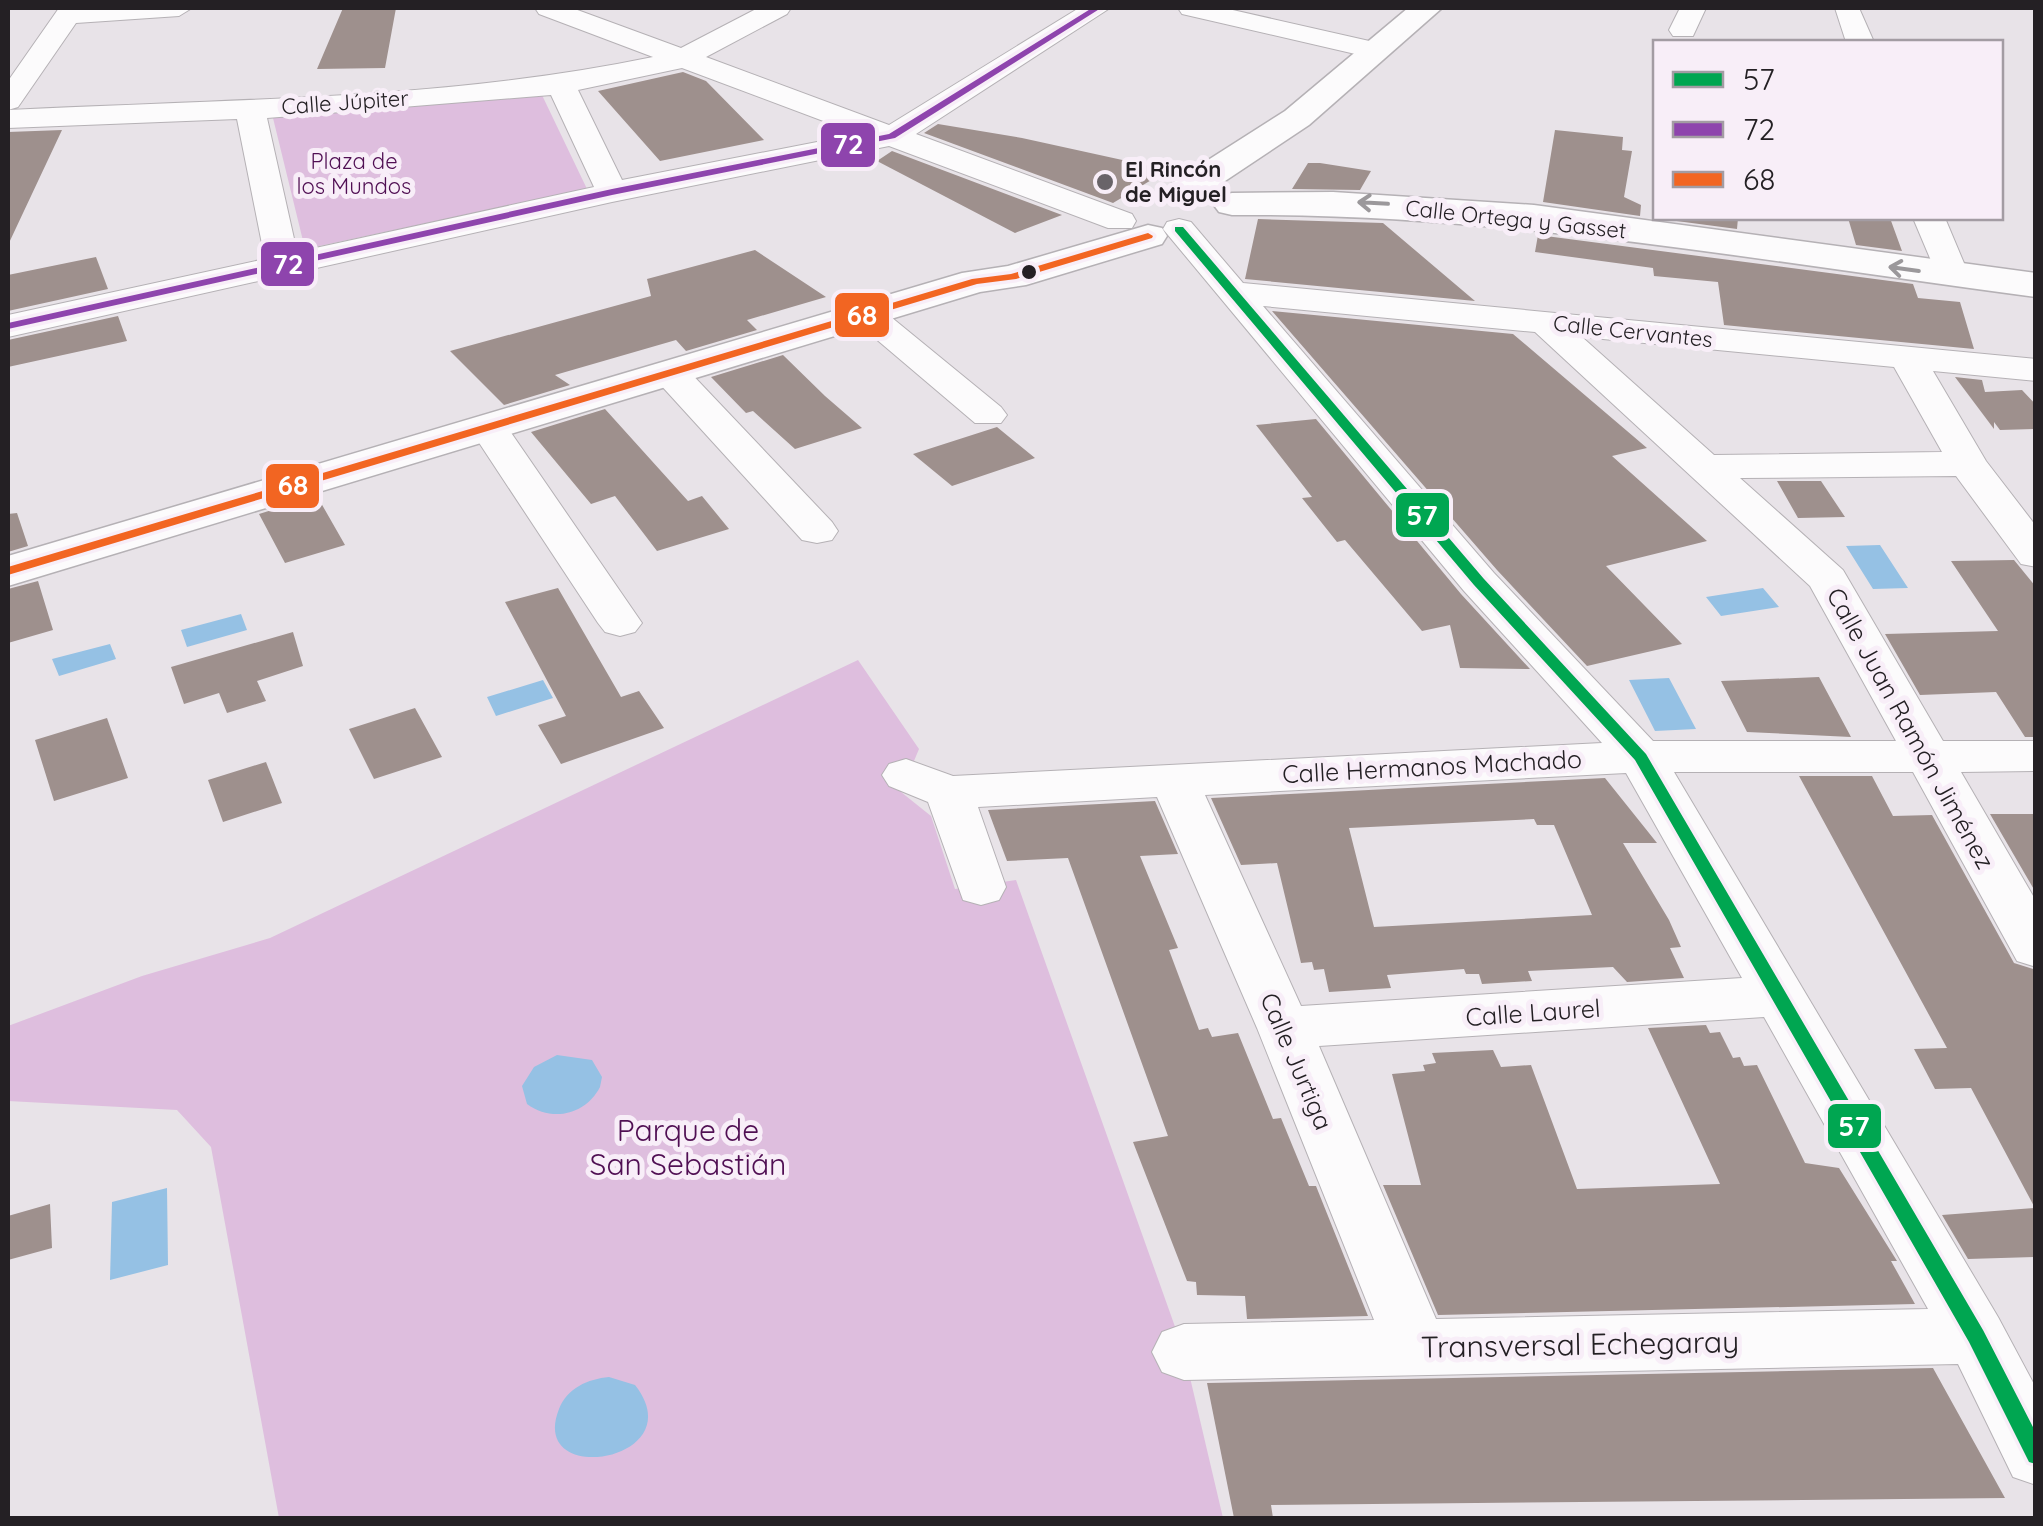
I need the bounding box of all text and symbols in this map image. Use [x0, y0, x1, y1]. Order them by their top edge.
legend [1653, 40, 2003, 220]
text: 57 [1743, 60, 1775, 98]
street label: Calle Júpiter [280, 84, 410, 120]
text: 72 [1743, 110, 1775, 148]
line badge: 72 [819, 121, 877, 169]
text: 72 [832, 126, 864, 161]
park label: Plaza de los Mundos [297, 147, 411, 200]
place label: El Rincón de Miguel [1125, 155, 1227, 208]
text: 68 [1743, 160, 1775, 198]
marker: El Rincón de Miguel [1094, 171, 1116, 193]
street label: Calle Ortega y Gasset [1404, 193, 1628, 245]
one-way arrow [1358, 194, 1390, 213]
line badge: 72 [259, 240, 316, 288]
text: 72 [272, 246, 304, 281]
one-way arrow [1888, 259, 1921, 278]
unlabelled marker [1019, 262, 1039, 282]
line badge: 68 [833, 291, 891, 339]
text: 68 [847, 297, 877, 332]
street label: Calle Cervantes [1552, 309, 1714, 353]
line badge: 68 [264, 462, 321, 510]
text: 68 [278, 467, 308, 502]
line badge: 57 [1394, 491, 1451, 539]
text: 57 [1406, 497, 1438, 532]
street label: Calle Juan Ramón Jiménez [1821, 582, 2001, 874]
street label: Calle Hermanos Machado [1281, 743, 1583, 789]
street label: Calle Jurtiga [1254, 988, 1340, 1134]
street label: Calle Laurel [1465, 992, 1601, 1032]
line badge: 57 [1826, 1102, 1883, 1150]
text: 57 [1838, 1108, 1870, 1143]
park label: Parque de San Sebastián [590, 1111, 786, 1183]
street label: Transversal Echegaray [1421, 1322, 1739, 1366]

